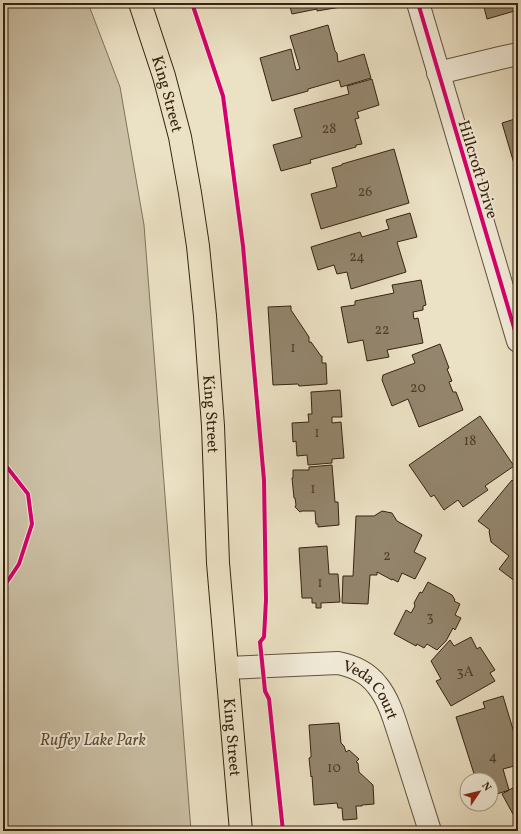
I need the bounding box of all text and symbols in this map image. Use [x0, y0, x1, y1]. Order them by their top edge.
street label: King Street [145, 53, 187, 135]
street label: Hillcroft Drive [452, 118, 503, 222]
house number: 28 [322, 120, 336, 139]
house number: 26 [358, 183, 372, 202]
house number: 24 [349, 248, 365, 267]
house number: 22 [374, 321, 390, 340]
house number: 1 [290, 339, 296, 358]
street label: King Street [196, 374, 223, 454]
house number: 20 [410, 379, 426, 398]
house number: 1 [314, 424, 320, 443]
house number: 18 [464, 432, 476, 451]
house number: 1 [310, 480, 316, 499]
house number: 2 [383, 547, 391, 566]
house number: 1 [317, 574, 323, 593]
house number: 3 [426, 608, 434, 627]
street label: Veda Court [340, 656, 403, 723]
house number: 3A [456, 663, 474, 682]
street label: King Street [217, 697, 245, 778]
park label: Ruffey Lake Park [40, 730, 147, 752]
house number: 4 [489, 748, 497, 767]
house number: 10 [327, 759, 341, 778]
north arrow [459, 772, 499, 812]
text: N [478, 780, 494, 795]

